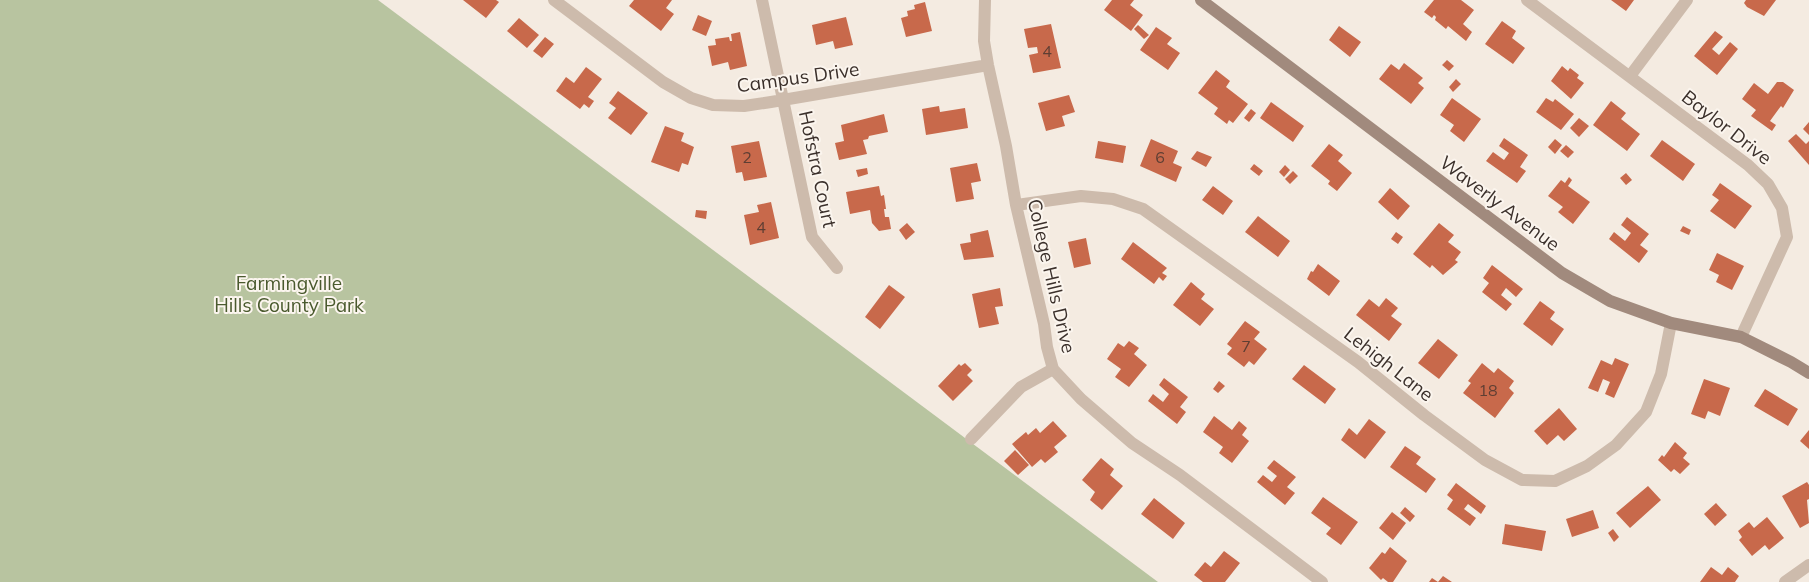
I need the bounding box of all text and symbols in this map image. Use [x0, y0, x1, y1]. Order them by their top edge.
house number: 4 [1042, 41, 1052, 61]
street label: Campus Drive [735, 57, 861, 97]
street label: Baylor Drive [1677, 84, 1777, 170]
street label: Hofstra Court [794, 108, 842, 230]
house number: 2 [742, 147, 752, 167]
house number: 6 [1155, 147, 1165, 167]
street label: Waverly Avenue [1435, 150, 1565, 256]
street label: College Hills Drive [1023, 196, 1081, 356]
house number: 4 [756, 217, 766, 237]
park label: Farmingville Hills County Park [214, 271, 364, 317]
street label: Lehigh Lane [1339, 322, 1439, 406]
house number: 7 [1241, 336, 1251, 356]
house number: 18 [1478, 380, 1498, 400]

